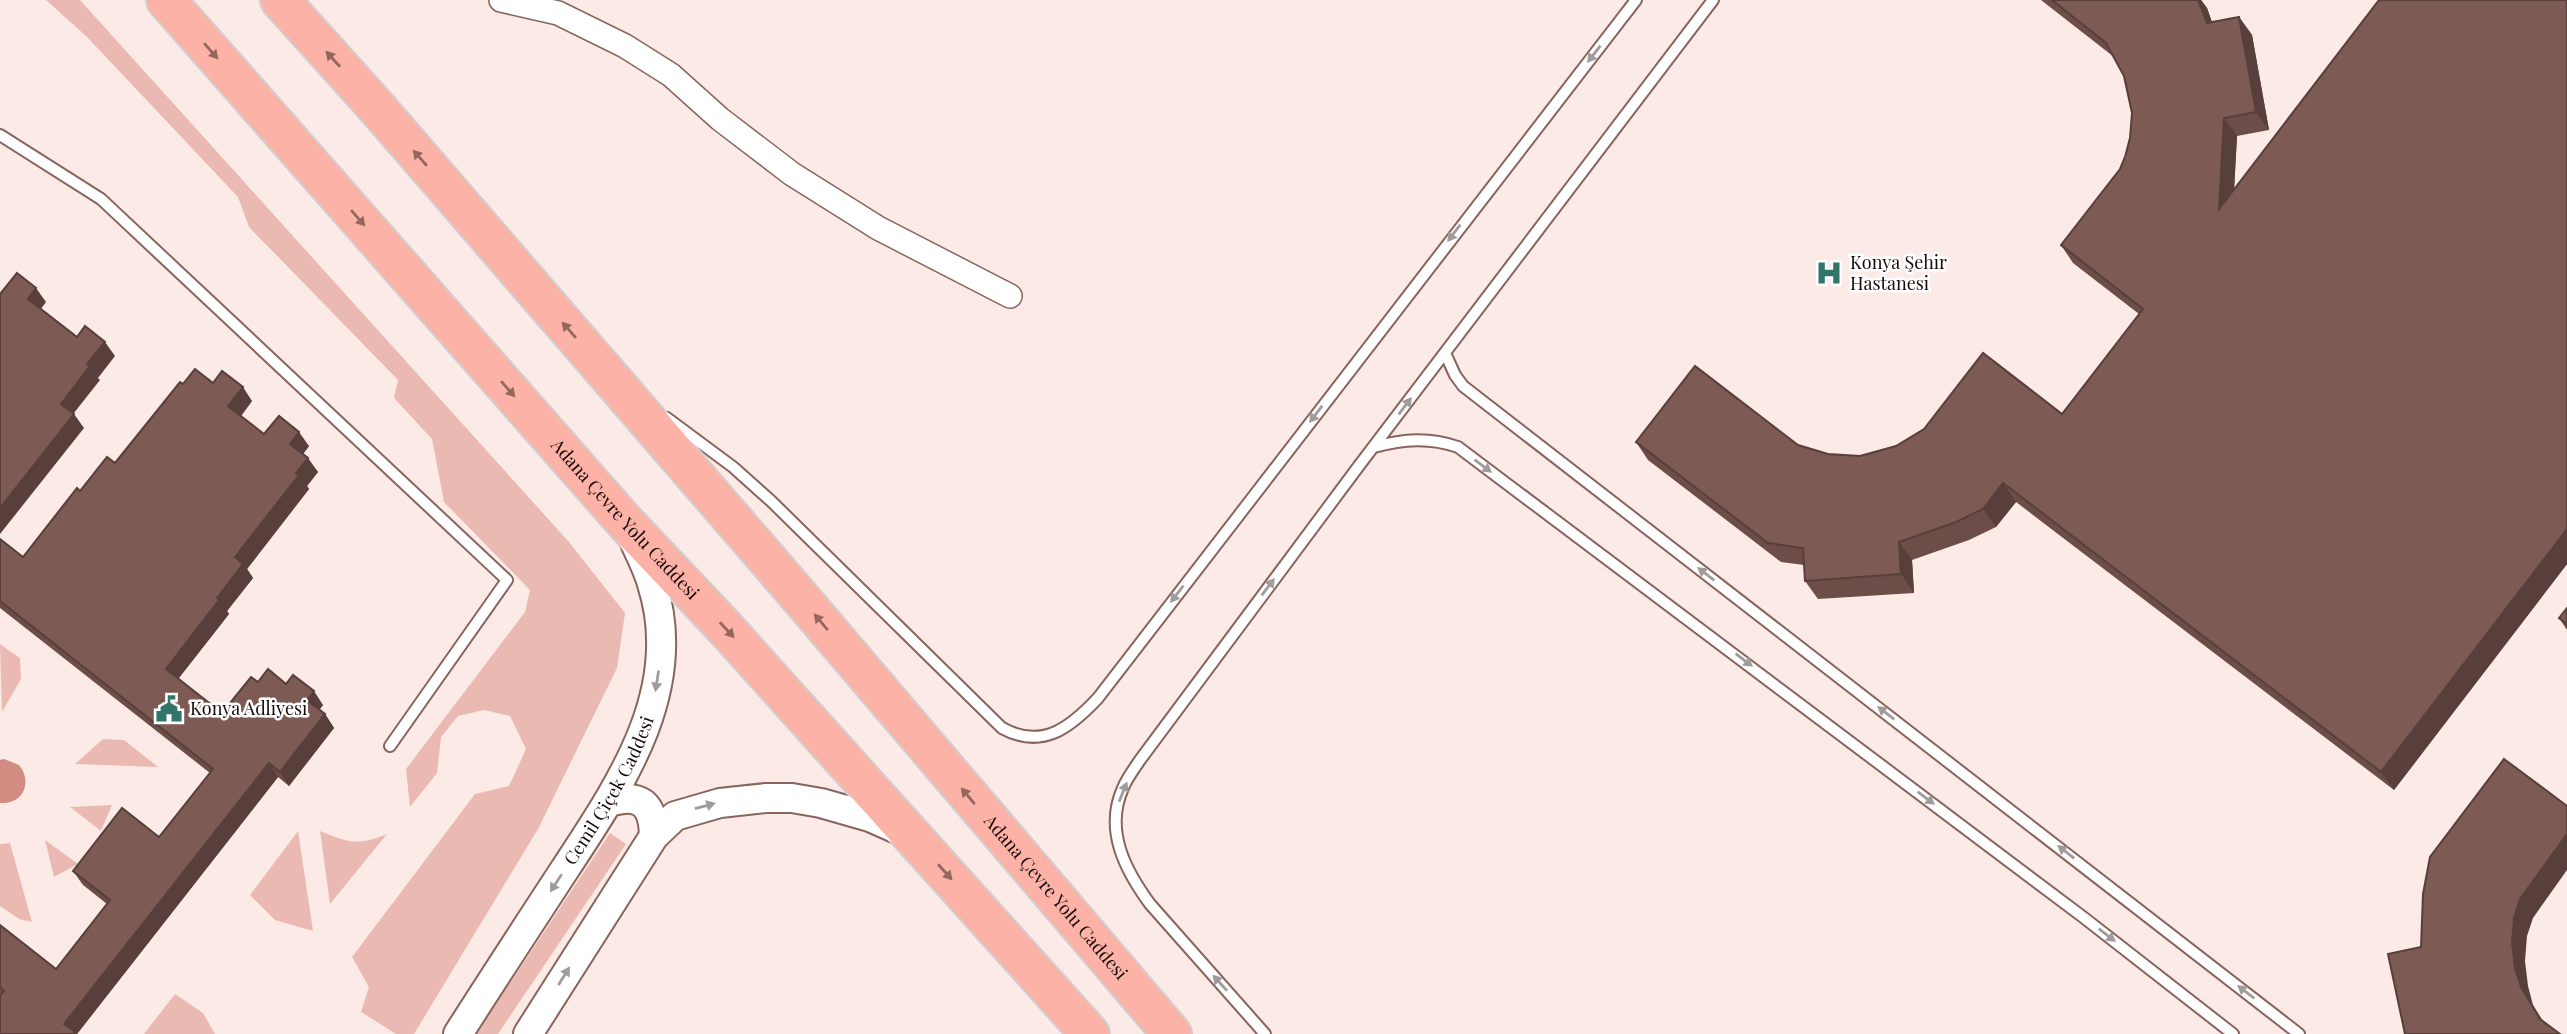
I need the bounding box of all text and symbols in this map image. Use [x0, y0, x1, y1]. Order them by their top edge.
one-way arrow [203, 43, 218, 60]
one-way arrow [1588, 45, 1602, 63]
one-way arrow [325, 50, 341, 68]
one-way arrow [412, 149, 428, 167]
one-way arrow [350, 209, 366, 227]
one-way arrow [1447, 224, 1462, 242]
place label: Konya Şehir Hastanesi [1850, 250, 1947, 295]
hospital icon: Konya Şehir Hastanesi [1814, 258, 1844, 288]
one-way arrow [562, 322, 577, 339]
one-way arrow [500, 380, 516, 398]
one-way arrow [1398, 396, 1412, 415]
one-way arrow [1310, 405, 1324, 423]
street label: Adana Çevre Yolu Caddesi [545, 432, 705, 604]
one-way arrow [1474, 459, 1492, 473]
one-way arrow [1697, 568, 1715, 582]
one-way arrow [1261, 578, 1275, 596]
one-way arrow [1170, 585, 1185, 603]
one-way arrow [814, 614, 829, 631]
one-way arrow [718, 621, 734, 638]
one-way arrow [1735, 653, 1753, 668]
one-way arrow [651, 670, 662, 692]
public building icon: Konya Adliyesi [154, 694, 184, 724]
place label: Konya Adliyesi [190, 696, 307, 720]
one-way arrow [1877, 707, 1895, 721]
street label: Cemil Çiçek Caddesi [558, 713, 659, 869]
one-way arrow [1117, 782, 1128, 803]
one-way arrow [961, 787, 976, 805]
one-way arrow [1916, 790, 1934, 805]
one-way arrow [695, 801, 716, 811]
street label: Adana Çevre Yolu Caddesi [979, 808, 1133, 984]
one-way arrow [2057, 846, 2075, 860]
one-way arrow [936, 863, 952, 880]
one-way arrow [549, 874, 563, 892]
one-way arrow [2097, 928, 2115, 943]
one-way arrow [558, 967, 571, 986]
one-way arrow [1212, 974, 1228, 992]
one-way arrow [2237, 985, 2254, 1000]

